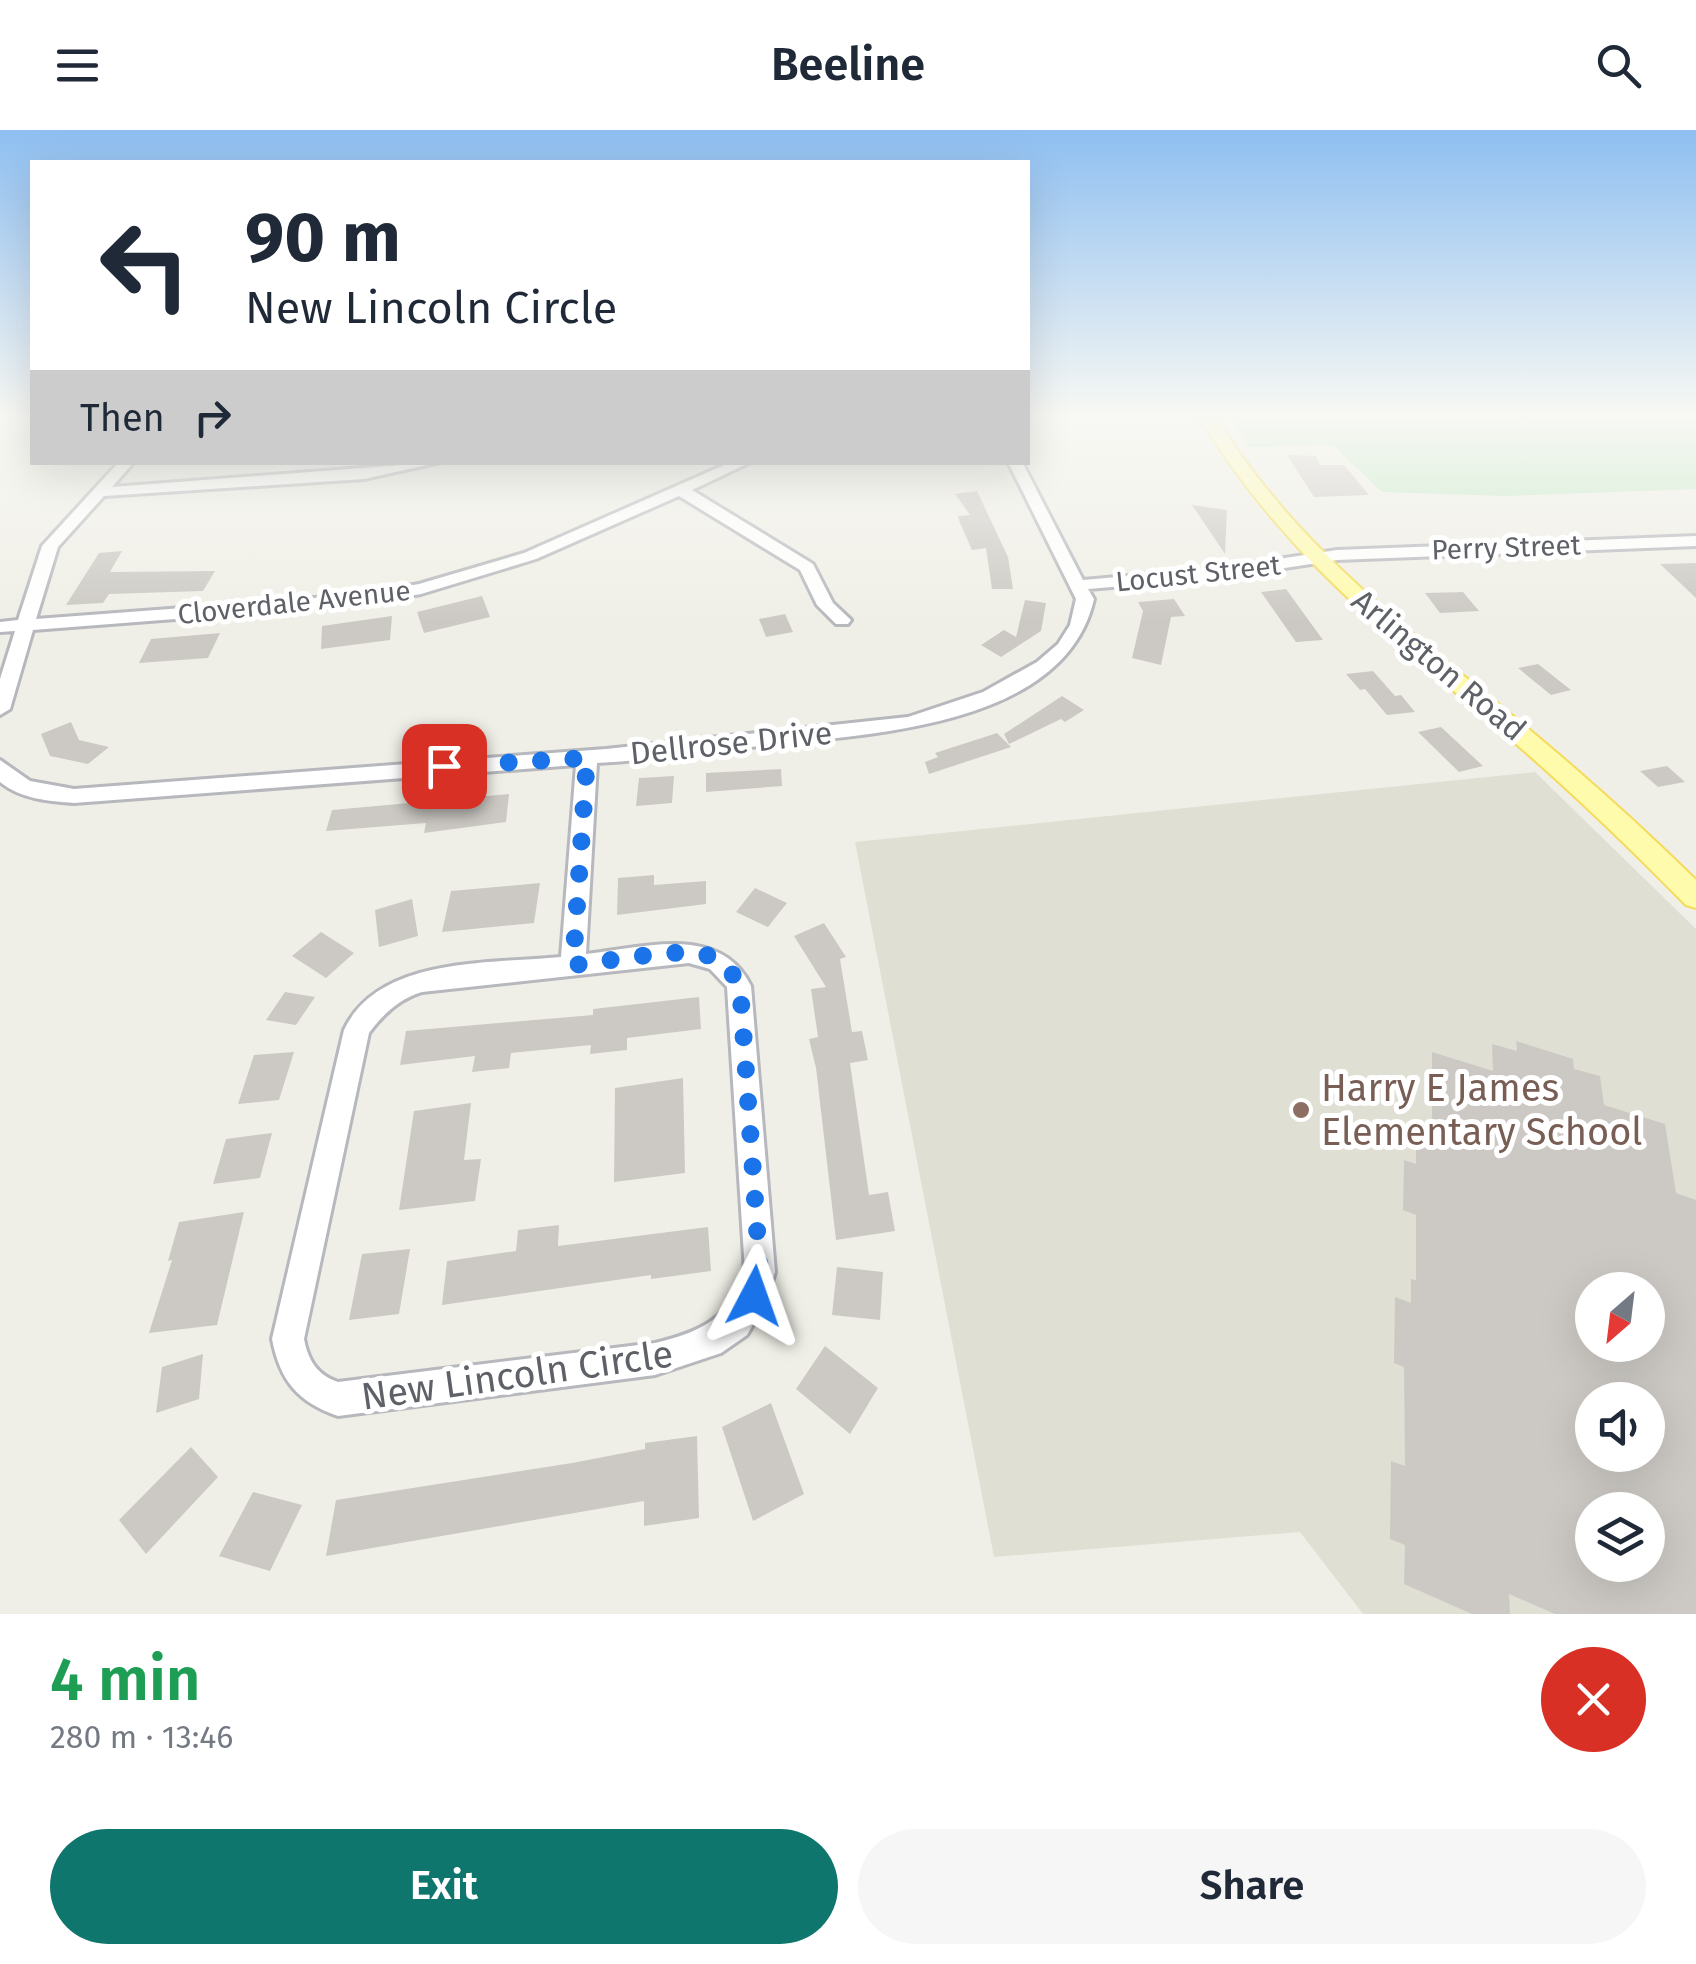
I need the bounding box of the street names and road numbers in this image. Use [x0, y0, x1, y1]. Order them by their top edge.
street label: Perry Street [1431, 528, 1582, 567]
street label: Locust Street [1114, 548, 1283, 599]
street label: Cloverdale Avenue [176, 574, 412, 631]
street label: Arlington Road [1344, 581, 1534, 749]
street label: Dellrose Drive [628, 714, 834, 772]
street label: New Lincoln Circle [358, 1330, 676, 1420]

